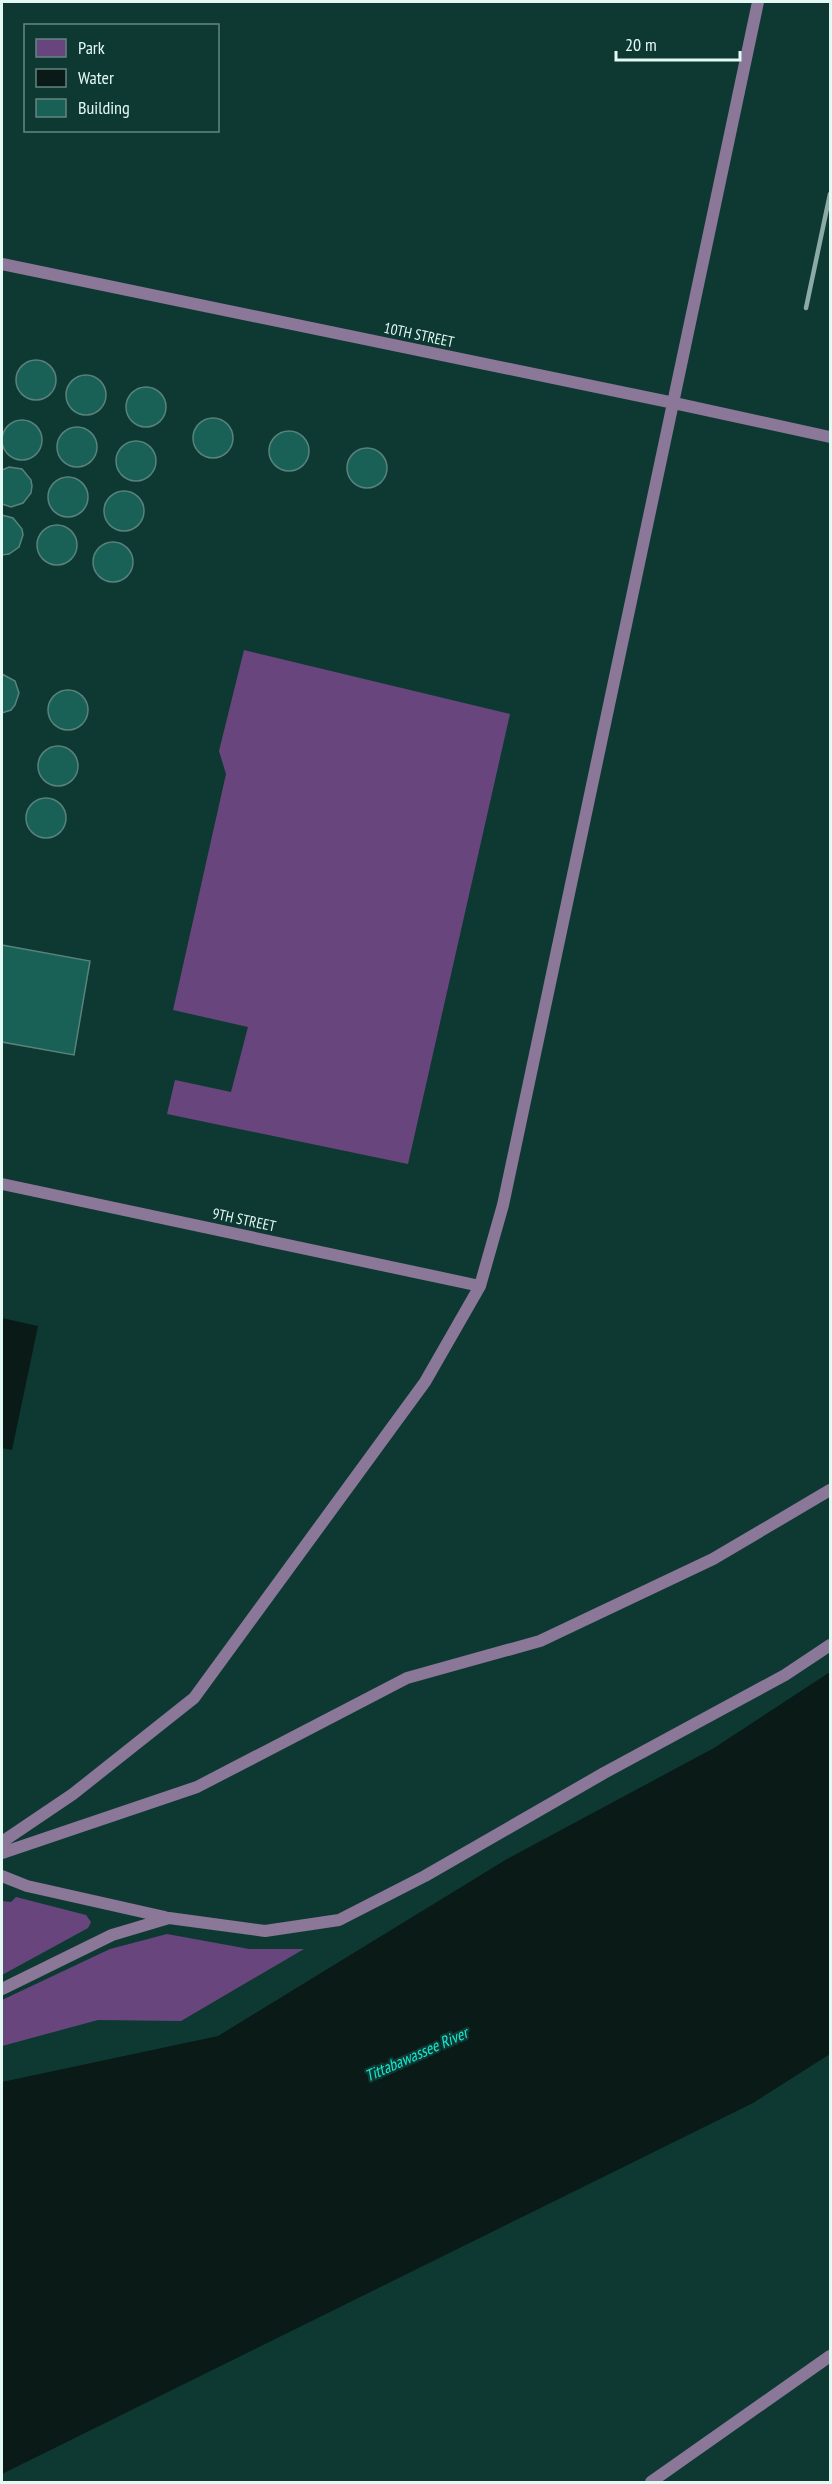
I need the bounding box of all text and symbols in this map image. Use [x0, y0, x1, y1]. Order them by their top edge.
legend [24, 24, 219, 132]
scale bar [616, 24, 740, 62]
text: 20 m [625, 33, 657, 56]
text: Park [78, 36, 105, 59]
text: Water [78, 66, 114, 89]
text: Building [78, 96, 130, 119]
street label: 10TH STREET [382, 318, 456, 351]
street label: 9TH STREET [211, 1204, 278, 1236]
water label: Tittabawassee River [361, 2021, 473, 2086]

